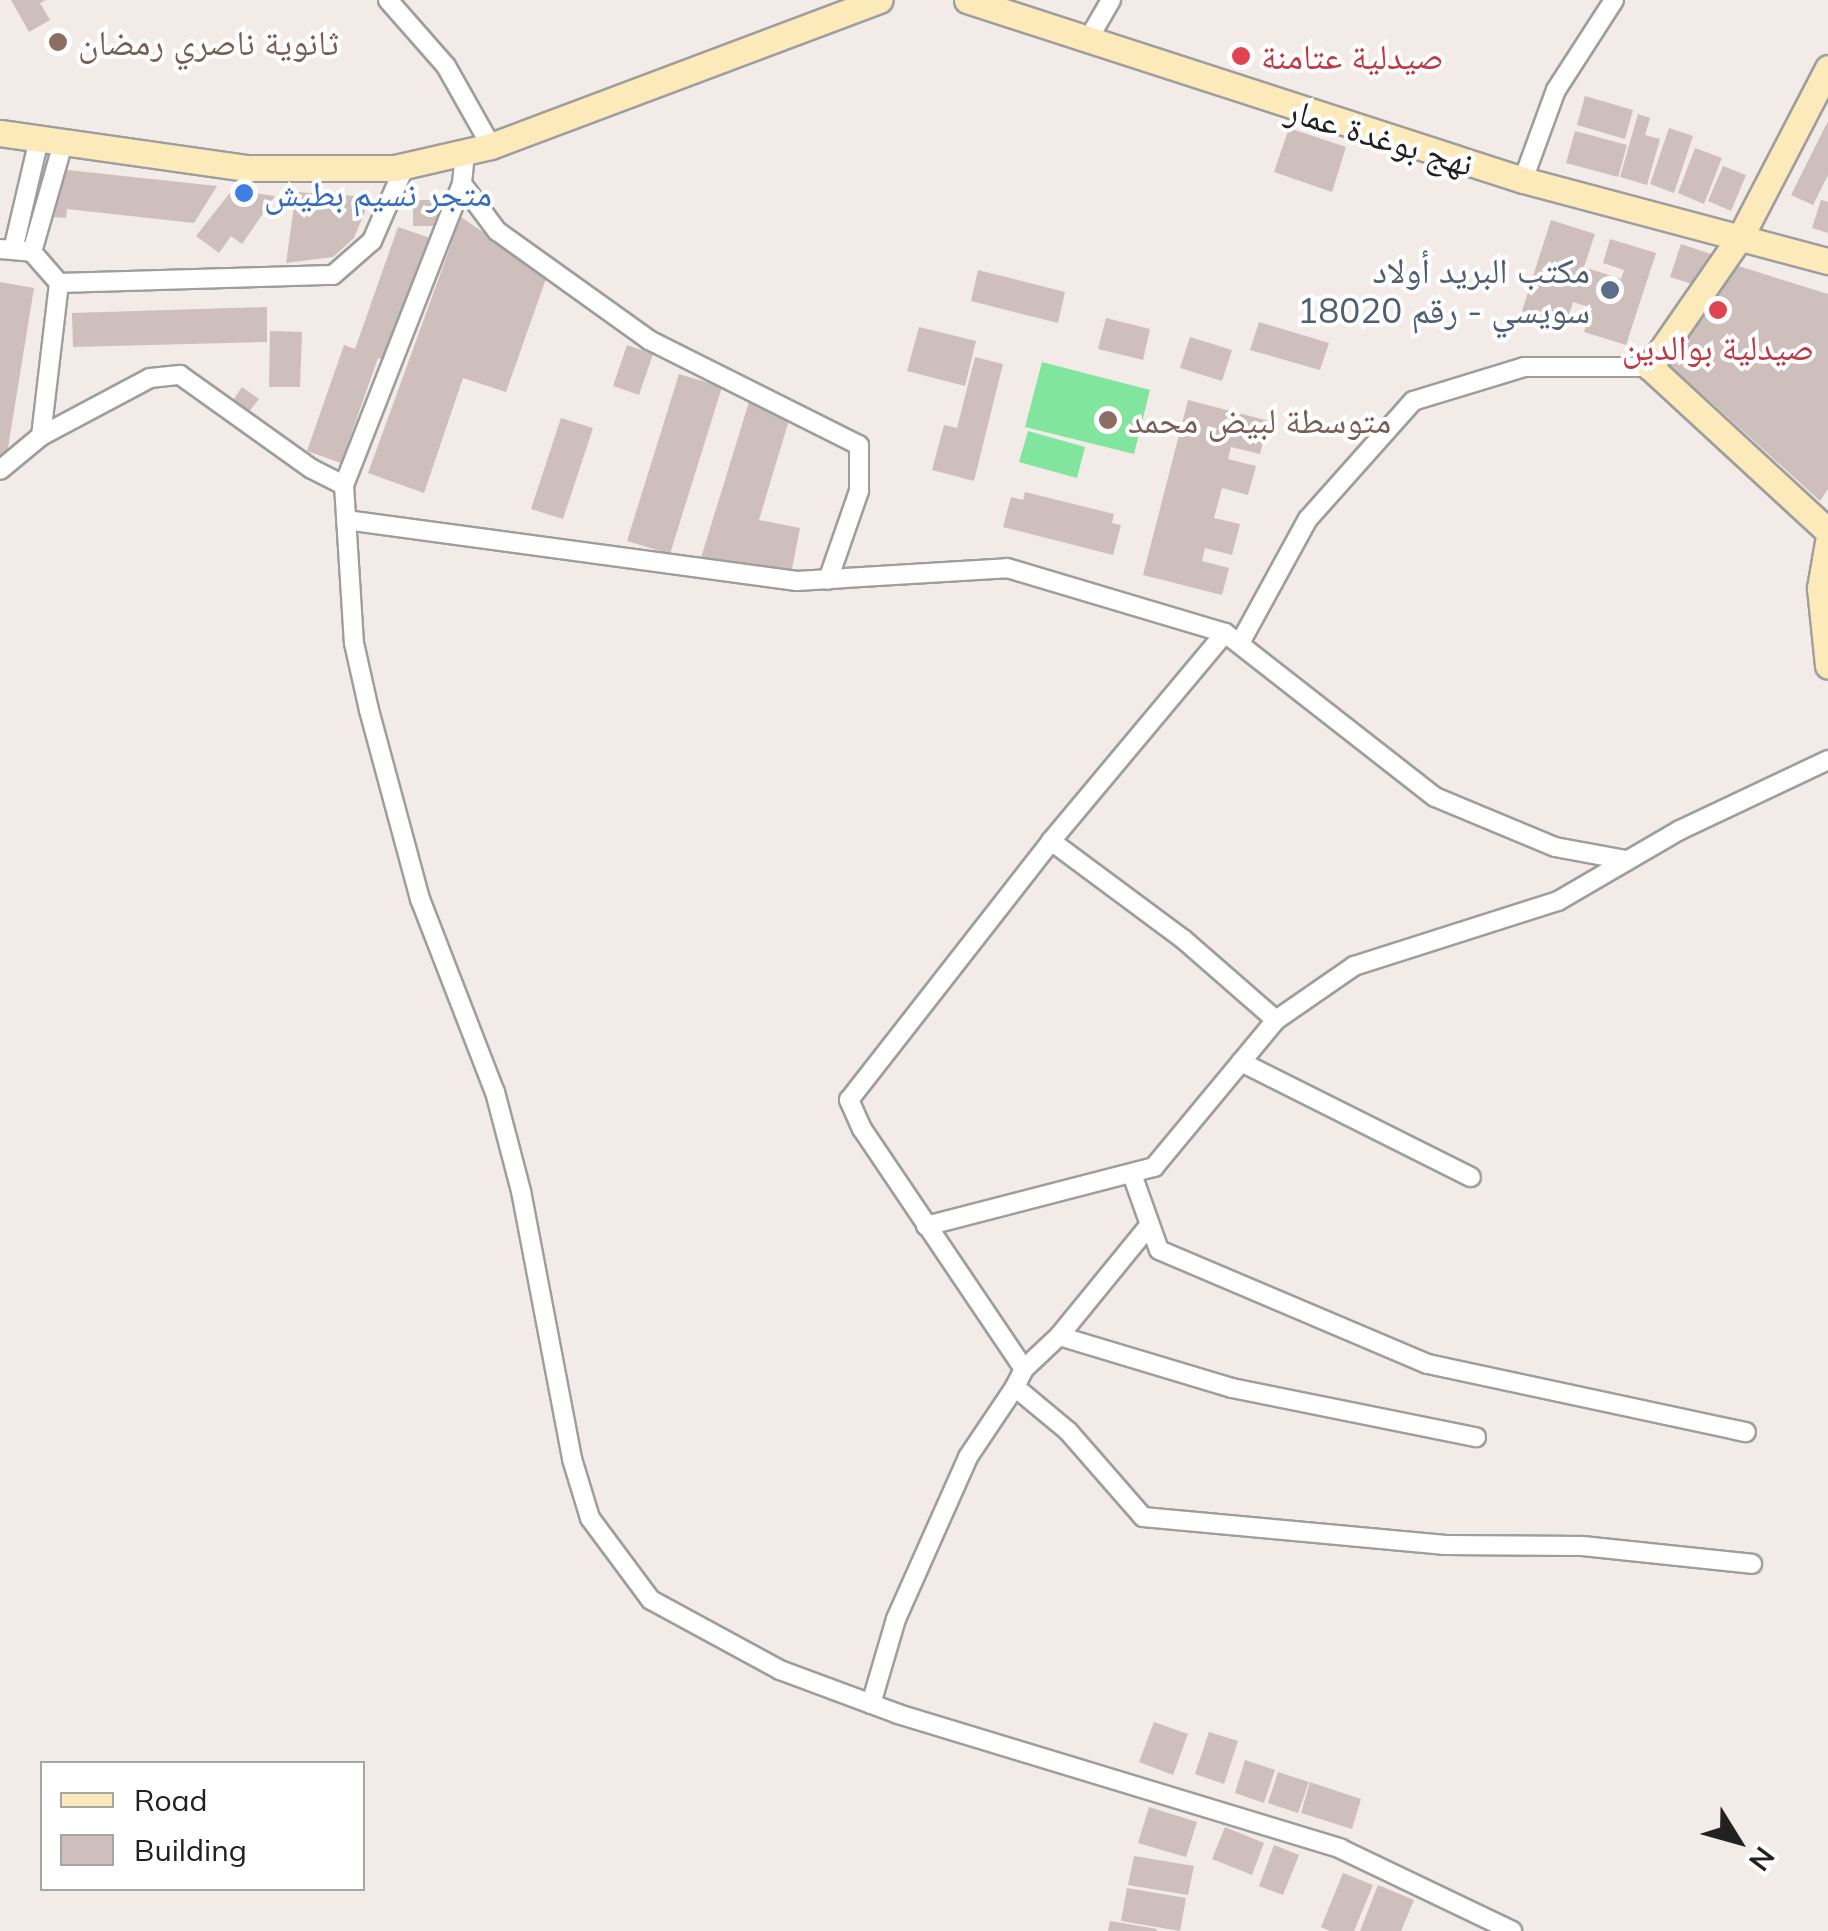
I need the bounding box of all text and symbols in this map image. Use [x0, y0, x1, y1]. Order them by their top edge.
place label: ثانوية ناصري رمضان [78, 21, 339, 63]
marker: ثانوية ناصري رمضان [47, 31, 69, 53]
place label: صيدلية عتامنة [1261, 35, 1444, 77]
marker: صيدلية عتامنة [1230, 45, 1252, 67]
street label: نهج بوغدة عمار [1281, 88, 1479, 184]
place label: متجر نسيم بطيش [264, 172, 492, 214]
marker: متجر نسيم بطيش [233, 182, 255, 204]
place label: مكتب البريد أولاد سويسي - رقم 18020 [1297, 249, 1590, 331]
marker: مكتب البريد أولاد سويسي - رقم 18020 [1599, 279, 1621, 301]
marker: صيدلية بوالدين [1707, 299, 1729, 321]
place label: صيدلية بوالدين [1622, 326, 1814, 368]
place label: متوسطة لبيض محمد [1128, 399, 1391, 441]
marker: متوسطة لبيض محمد [1097, 409, 1119, 431]
legend [40, 1761, 365, 1891]
text: Road [134, 1781, 208, 1819]
north arrow [1688, 1791, 1788, 1891]
text: Building [134, 1831, 247, 1869]
text: N [1742, 1840, 1783, 1878]

